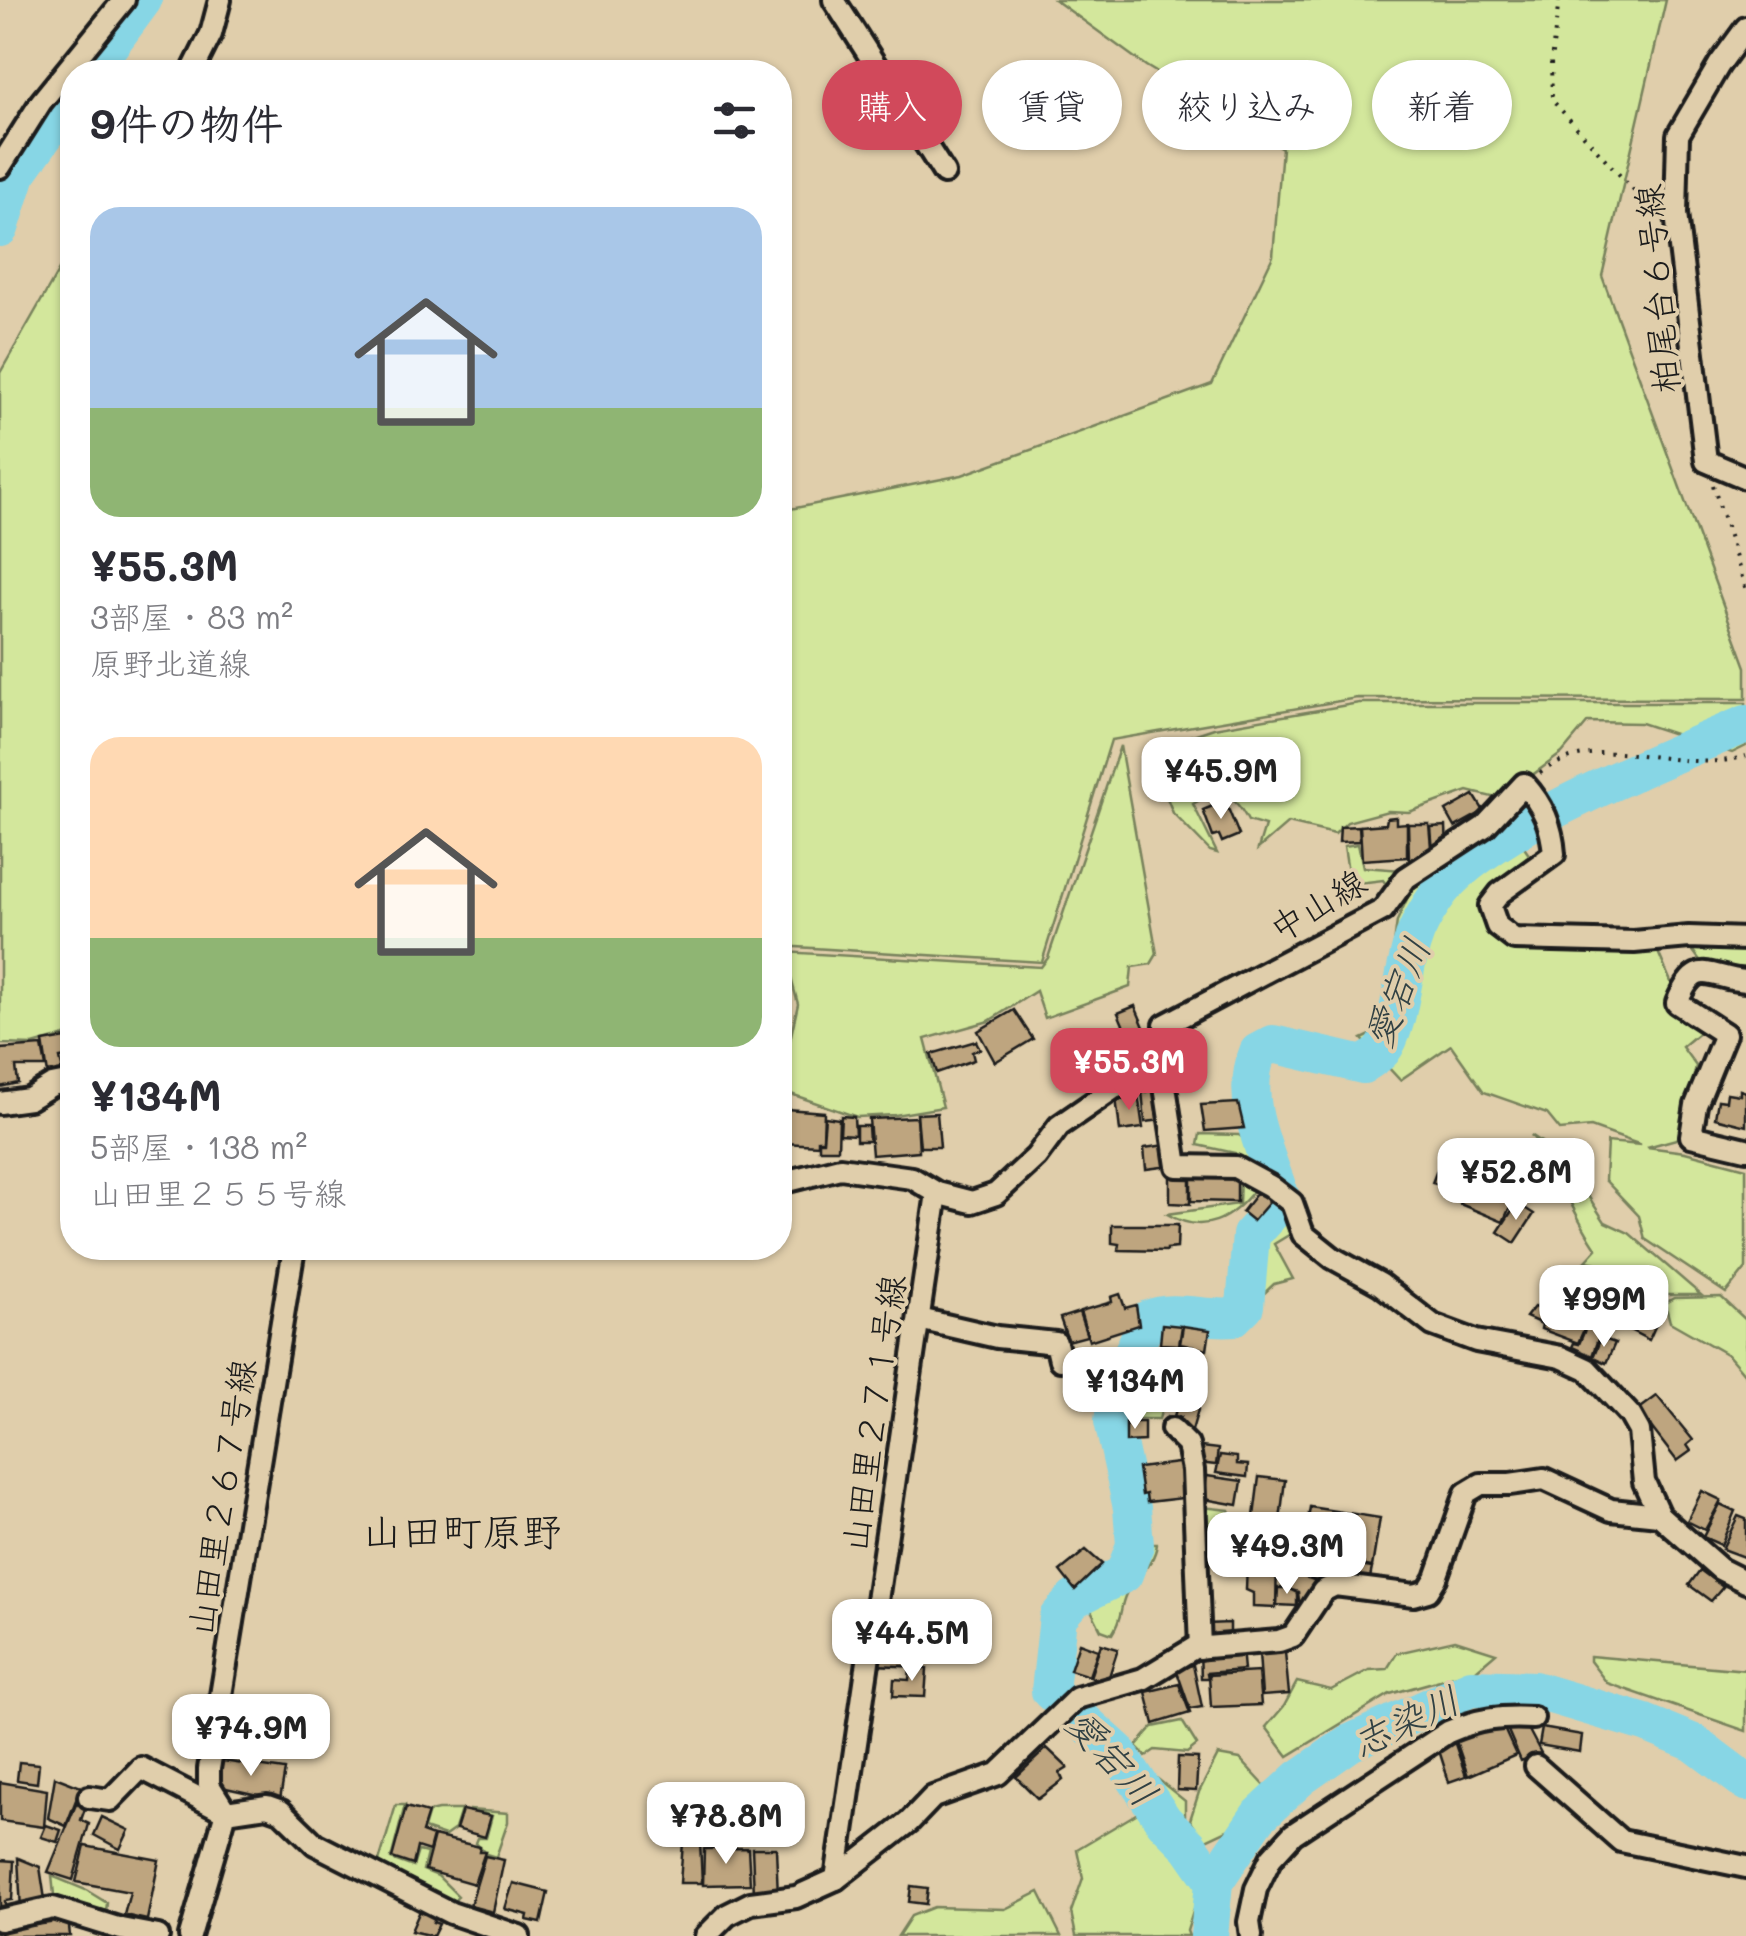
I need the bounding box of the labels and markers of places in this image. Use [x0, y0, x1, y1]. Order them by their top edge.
pin: ¥45.9M [1140, 737, 1302, 822]
pin: ¥55.3M [1048, 1028, 1210, 1113]
pin: ¥52.8M [1435, 1138, 1597, 1223]
pin: ¥99M [1545, 1265, 1663, 1350]
pin: ¥134M [1065, 1347, 1205, 1432]
pin: ¥49.3M [1206, 1512, 1368, 1597]
pin: ¥44.5M [831, 1599, 993, 1684]
pin: ¥74.9M [170, 1694, 332, 1779]
pin: ¥78.8M [645, 1782, 807, 1867]

